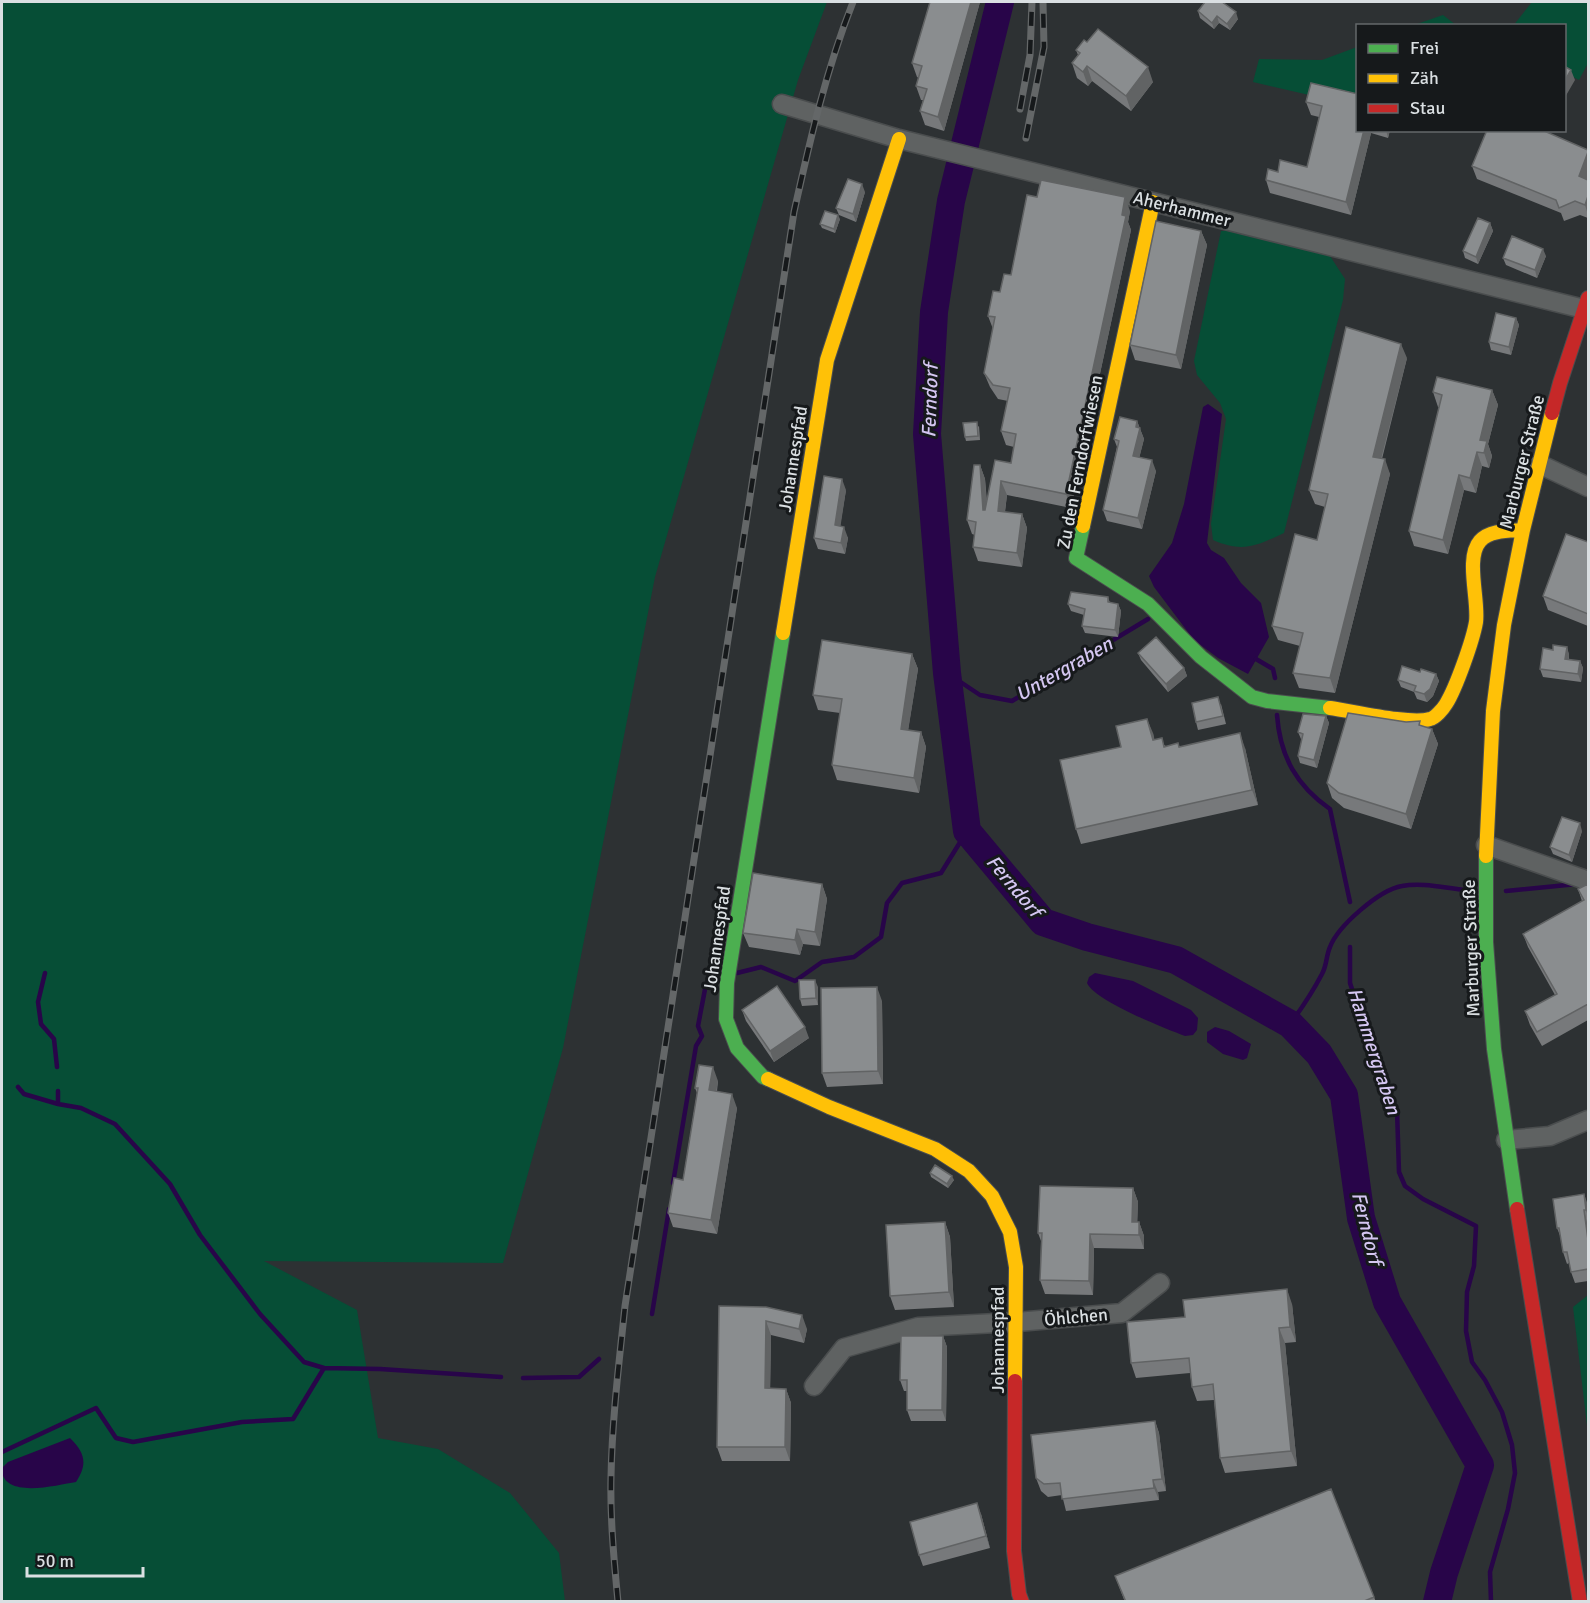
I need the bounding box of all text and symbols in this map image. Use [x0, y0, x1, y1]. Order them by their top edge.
legend [1356, 24, 1566, 132]
text: Frei [1410, 37, 1439, 59]
text: Zäh [1410, 67, 1439, 89]
text: Stau [1410, 97, 1445, 119]
street label: Aherhammer [1131, 186, 1233, 232]
water label: Ferndorf [916, 358, 944, 438]
street label: Zu den Ferndorfwiesen [1052, 373, 1108, 551]
street label: Marburger Straße [1495, 393, 1549, 531]
street label: Johannespfad [774, 404, 812, 514]
water label: Untergraben [1011, 631, 1118, 707]
water label: Ferndorf [981, 850, 1051, 926]
street label: Marburger Straße [1458, 879, 1484, 1017]
street label: Johannespfad [699, 884, 735, 994]
water label: Hammergraben [1342, 984, 1407, 1119]
water label: Ferndorf [1346, 1189, 1389, 1272]
street label: Johannespfad [987, 1286, 1009, 1394]
street label: Öhlchen [1043, 1303, 1109, 1331]
scale bar [27, 1540, 142, 1578]
text: 50 m [36, 1550, 74, 1572]

